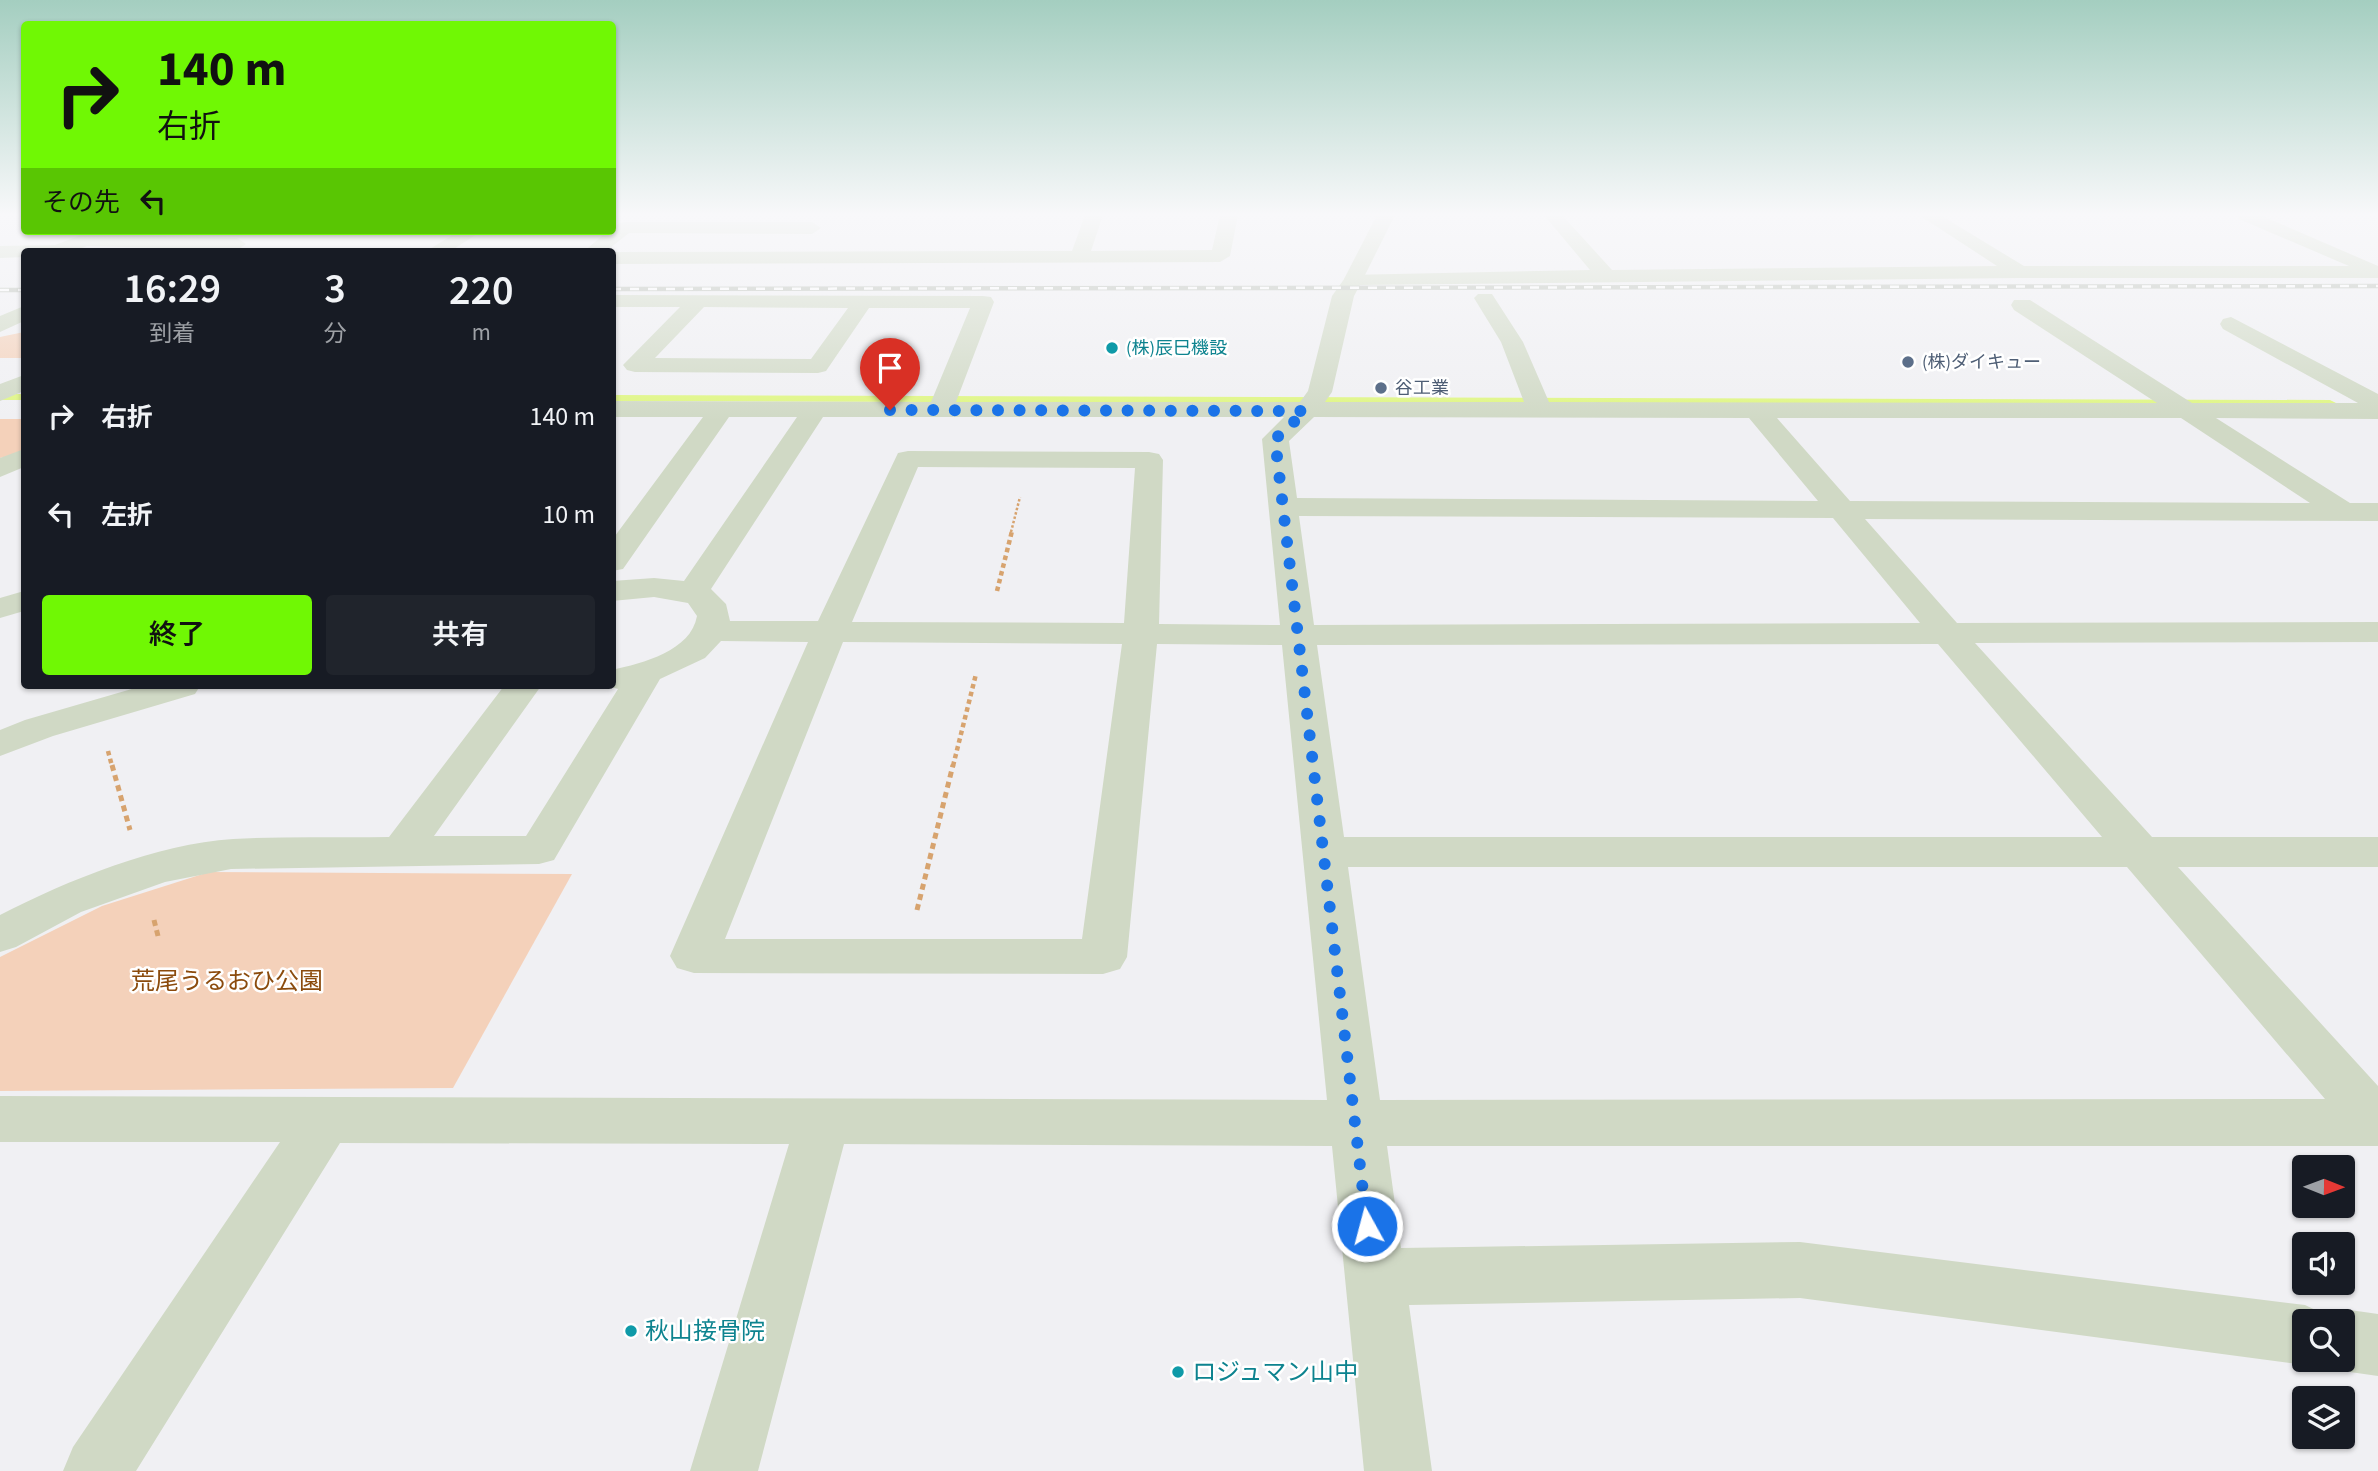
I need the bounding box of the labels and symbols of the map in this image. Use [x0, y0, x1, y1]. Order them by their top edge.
place label: (株)辰巳機設 [1126, 336, 1227, 361]
pin [860, 338, 920, 410]
marker: (株)辰巳機設 [1104, 340, 1120, 356]
place label: (株)ダイキュー [1922, 350, 2041, 375]
marker: (株)ダイキュー [1900, 354, 1916, 370]
place label: 谷工業 [1395, 376, 1449, 401]
marker: 谷工業 [1373, 380, 1389, 396]
park label: 荒尾うるおひ公園 [131, 964, 323, 999]
north arrow [2292, 1155, 2356, 1218]
position arrow [1330, 1189, 1404, 1263]
place label: 秋山接骨院 [645, 1314, 765, 1349]
marker: 秋山接骨院 [623, 1323, 639, 1339]
place label: ロジュマン山中 [1192, 1355, 1358, 1390]
marker: ロジュマン山中 [1170, 1364, 1186, 1380]

